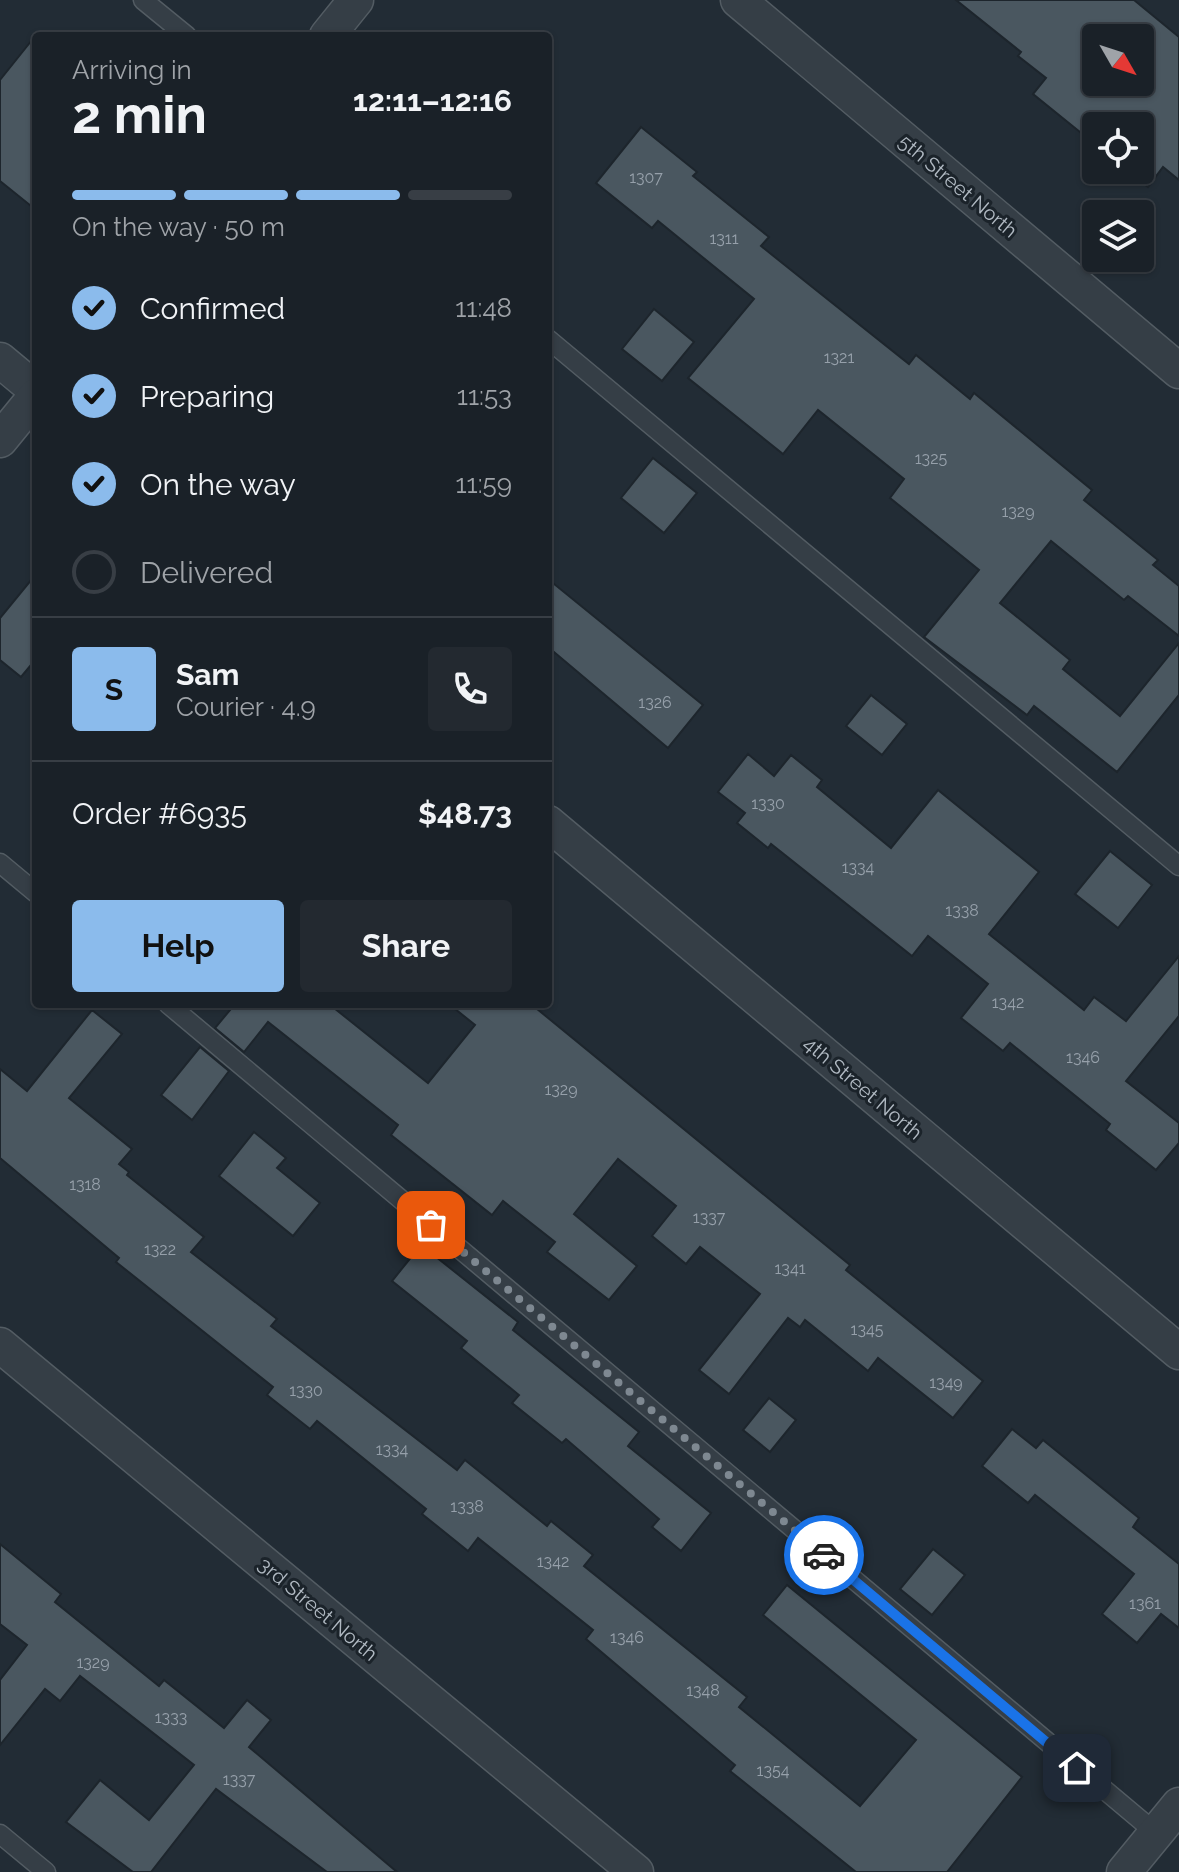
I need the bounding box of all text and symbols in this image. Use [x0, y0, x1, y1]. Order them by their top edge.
north arrow [1082, 24, 1154, 96]
map controls [1082, 24, 1154, 272]
text: Arriving in [72, 55, 192, 85]
text: 12:11–12:16 [353, 83, 512, 118]
text: 2 min [72, 84, 207, 145]
button: locate [1082, 112, 1154, 184]
street label: 5th Street North [894, 129, 1022, 243]
house number: 1307 [629, 168, 663, 187]
button: layers [1082, 200, 1154, 272]
text: On the way · 50 m [72, 212, 285, 242]
house number: 1311 [709, 229, 739, 248]
icon: check [72, 286, 116, 330]
text: Confirmed [140, 291, 285, 326]
text: 11:48 [455, 293, 512, 323]
house number: 1321 [824, 348, 854, 367]
icon: check [72, 374, 116, 418]
text: Preparing [140, 379, 274, 414]
text: 11:53 [457, 381, 512, 411]
house number: 1325 [915, 449, 948, 468]
icon: check [72, 462, 116, 506]
text: On the way [140, 467, 296, 502]
text: 11:59 [455, 469, 512, 499]
house number: 1329 [1001, 502, 1035, 521]
text: Delivered [140, 555, 273, 590]
button: phone [428, 647, 512, 731]
text: Sam [176, 657, 239, 692]
text: S [105, 672, 123, 707]
text: Courier · 4.9 [176, 692, 316, 722]
house number: 1326 [638, 693, 672, 712]
house number: 1330 [751, 794, 785, 813]
text: Order #6935 [72, 796, 247, 831]
text: $48.73 [418, 796, 512, 831]
house number: 1334 [842, 858, 875, 877]
button: Help [72, 900, 284, 992]
button: Share [300, 900, 512, 992]
house number: 1338 [945, 901, 979, 920]
house number: 1342 [992, 993, 1024, 1012]
street label: 4th Street North [799, 1031, 927, 1145]
house number: 1346 [1066, 1048, 1100, 1067]
house number: 1329 [544, 1080, 578, 1099]
house number: 1318 [69, 1175, 101, 1194]
pin [397, 1191, 465, 1259]
icon: bag [409, 1203, 453, 1247]
house number: 1337 [693, 1208, 726, 1227]
house number: 1322 [144, 1240, 176, 1259]
house number: 1341 [775, 1259, 806, 1278]
house number: 1345 [851, 1320, 884, 1339]
house number: 1349 [929, 1373, 963, 1392]
house number: 1330 [289, 1381, 323, 1400]
house number: 1334 [376, 1440, 409, 1459]
house number: 1338 [450, 1497, 484, 1516]
courier [784, 1515, 864, 1595]
icon: car [802, 1533, 846, 1577]
street label: 3rd Street North [254, 1552, 382, 1666]
house number: 1342 [537, 1552, 569, 1571]
house number: 1361 [1129, 1594, 1161, 1613]
house number: 1346 [610, 1628, 644, 1647]
house number: 1329 [76, 1653, 110, 1672]
house number: 1348 [686, 1681, 720, 1700]
house number: 1333 [155, 1708, 187, 1727]
pin [1043, 1734, 1111, 1802]
icon: home [1055, 1746, 1099, 1790]
house number: 1354 [757, 1761, 790, 1780]
house number: 1337 [223, 1770, 256, 1789]

